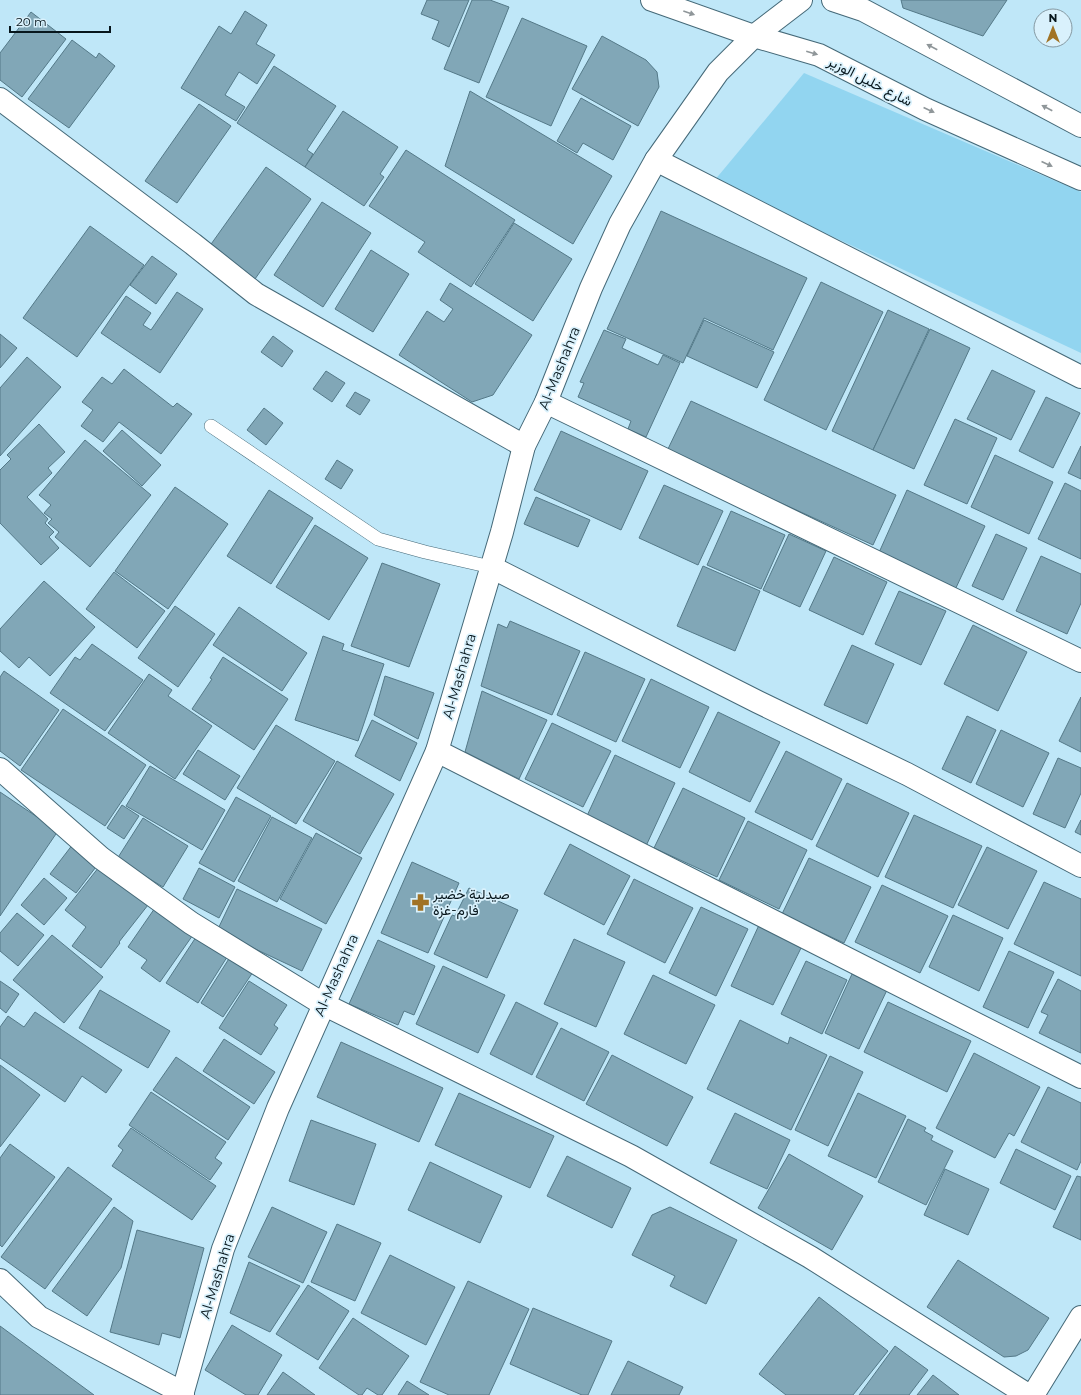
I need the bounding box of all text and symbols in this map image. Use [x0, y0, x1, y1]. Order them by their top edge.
scale bar [10, 8, 110, 34]
north arrow [1033, 8, 1073, 48]
one-way arrow [683, 10, 695, 16]
text: N [1049, 11, 1057, 25]
text: 20 m [16, 14, 47, 29]
one-way arrow [926, 43, 937, 50]
one-way arrow [807, 50, 819, 56]
street label: شارع خليل الوزير [823, 51, 915, 112]
one-way arrow [1041, 104, 1052, 111]
one-way arrow [923, 107, 934, 113]
one-way arrow [1042, 161, 1053, 167]
street label: Al-Mashahra [534, 324, 584, 412]
street label: Al-Mashahra [438, 631, 480, 721]
place label: صيدلية خضير فارم-غزة [432, 885, 510, 919]
pharmacy icon: صيدلية خضير فارم-غزة [410, 892, 430, 912]
street label: Al-Mashahra [310, 931, 362, 1019]
street label: Al-Mashahra [196, 1231, 238, 1321]

